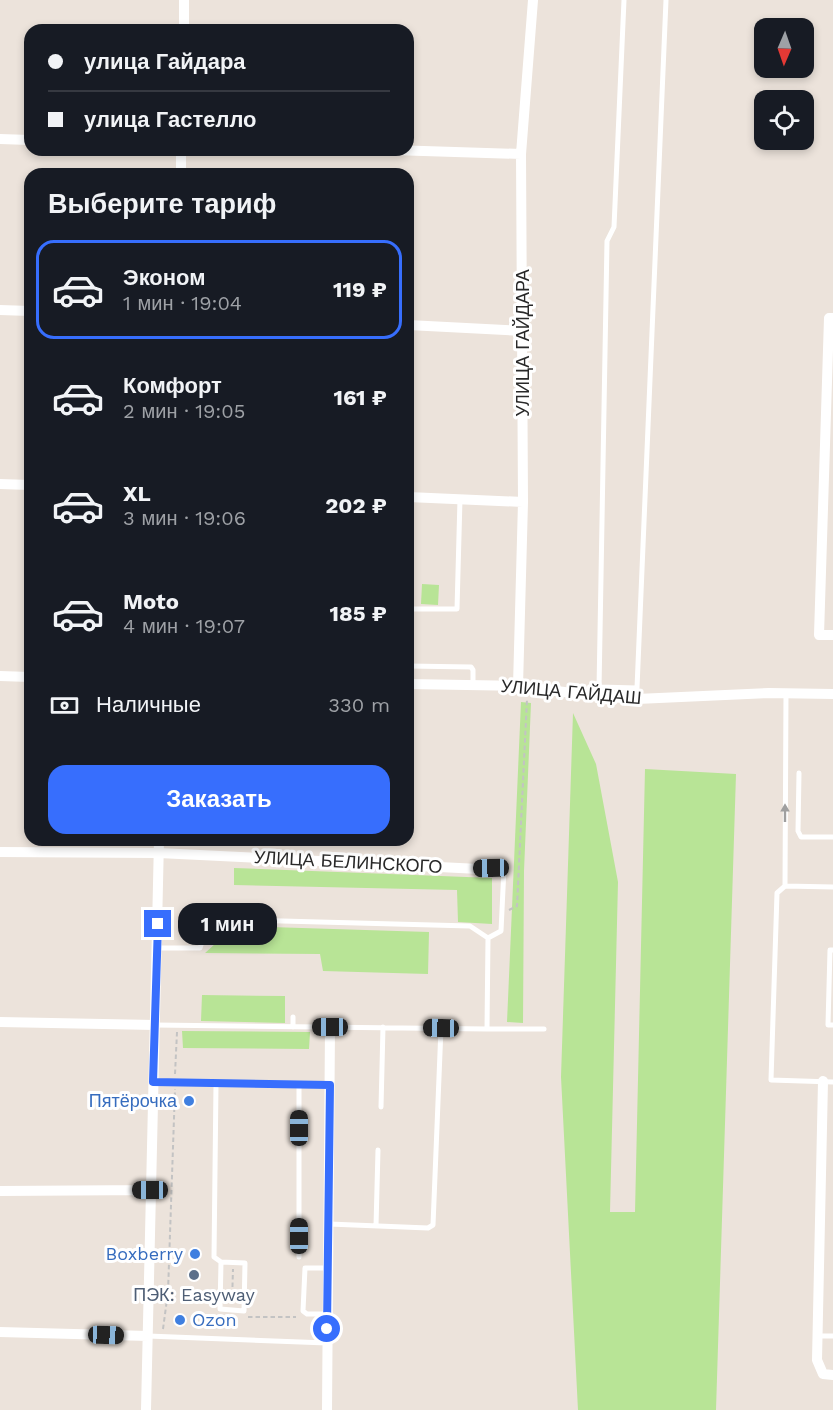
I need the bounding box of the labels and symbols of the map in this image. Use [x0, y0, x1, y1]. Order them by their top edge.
north arrow [754, 18, 814, 78]
street label: УЛИЦА ГАЙДАРА [512, 269, 533, 417]
street label: УЛИЦА ГАЙДАШ [500, 675, 642, 708]
one-way arrow [780, 804, 790, 823]
street label: УЛИЦА БЕЛИНСКОГО [253, 846, 443, 877]
car [473, 859, 509, 877]
callout: 1 мин [179, 903, 278, 945]
route end [144, 910, 171, 937]
car [312, 1018, 348, 1036]
car [423, 1019, 459, 1037]
place label: Пятёрочка [89, 1090, 178, 1111]
marker: Пятёрочка [182, 1094, 196, 1108]
car [290, 1110, 308, 1146]
car [132, 1181, 168, 1199]
car [290, 1218, 308, 1254]
place label: Boxberry [106, 1243, 184, 1264]
marker: Boxberry [188, 1247, 202, 1261]
marker: ПЭК: Easyway [187, 1268, 201, 1282]
place label: ПЭК: Easyway [133, 1284, 255, 1305]
place label: Ozon [192, 1309, 237, 1330]
marker: Ozon [173, 1313, 187, 1327]
route start [313, 1315, 340, 1342]
car [88, 1325, 124, 1345]

